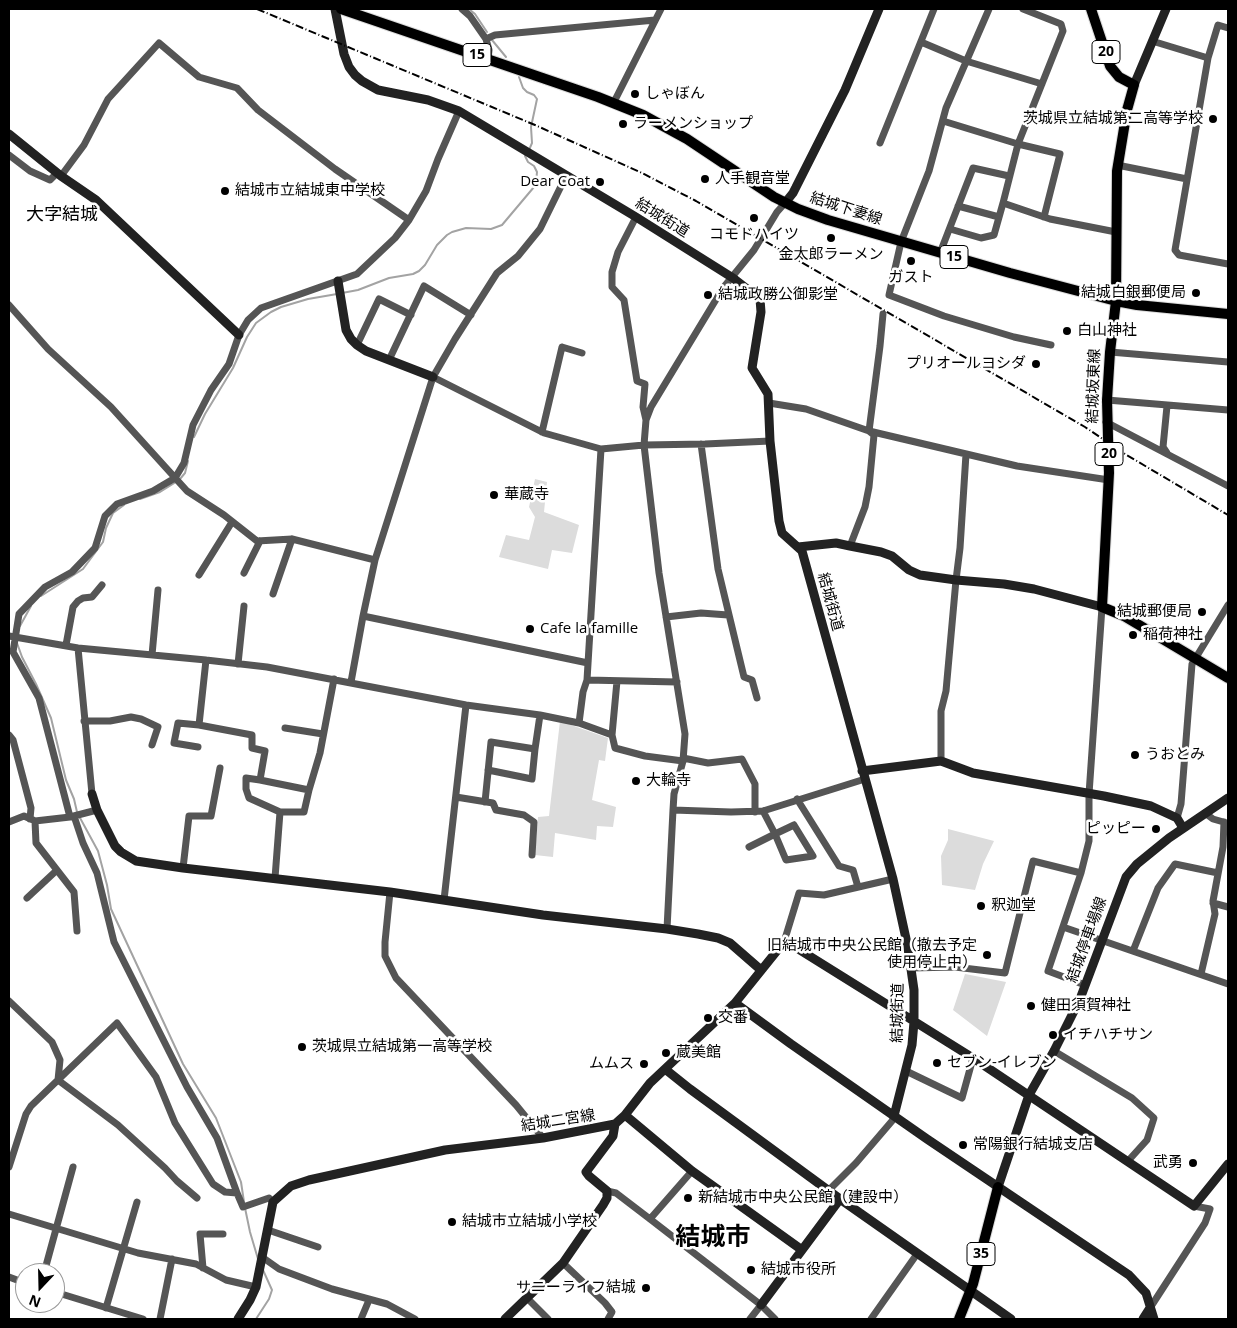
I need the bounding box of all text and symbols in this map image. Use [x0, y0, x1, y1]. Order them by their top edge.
road number: 20 [1092, 41, 1120, 64]
road number: 15 [463, 44, 491, 66]
place label: しゃぼん [645, 85, 705, 103]
marker: しゃぼん [629, 88, 641, 100]
place label: 茨城県立結城第二高等学校 [1023, 110, 1203, 128]
marker: 茨城県立結城第二高等学校 [1207, 113, 1219, 125]
place label: ラーメンショップ [633, 115, 753, 133]
marker: ラーメンショップ [617, 118, 629, 130]
place label: 人手観音堂 [715, 170, 790, 188]
place label: Dear Coat [520, 173, 590, 191]
marker: 人手観音堂 [699, 173, 711, 185]
marker: Dear Coat [594, 176, 606, 188]
place label: 結城市立結城東中学校 [235, 182, 385, 200]
marker: 結城市立結城東中学校 [219, 185, 231, 197]
street label: 結城下妻線 [808, 189, 884, 229]
street label: 結城街道 [632, 194, 692, 242]
district label: 大字結城 [26, 204, 98, 226]
marker: コモドハイツ [748, 212, 760, 224]
place label: コモドハイツ [709, 226, 799, 244]
marker: 金太郎ラーメン [825, 232, 837, 244]
place label: 金太郎ラーメン [779, 246, 883, 264]
road number: 15 [940, 246, 968, 268]
marker: ガスト [905, 255, 917, 267]
place label: ガスト [889, 269, 933, 287]
place label: 結城白銀郵便局 [1081, 284, 1186, 302]
place label: 結城政勝公御影堂 [718, 286, 838, 304]
marker: 結城白銀郵便局 [1190, 287, 1202, 299]
marker: 結城政勝公御影堂 [702, 289, 714, 301]
place label: 白山神社 [1077, 322, 1137, 340]
marker: 白山神社 [1061, 325, 1073, 337]
street label: 結城坂東線 [1084, 348, 1104, 424]
place label: プリオールヨシダ [906, 355, 1026, 373]
marker: プリオールヨシダ [1030, 358, 1042, 370]
road number: 20 [1095, 442, 1123, 466]
place label: 華蔵寺 [504, 486, 549, 504]
marker: 華蔵寺 [488, 489, 500, 501]
street label: 結城街道 [814, 571, 846, 633]
place label: 結城郵便局 [1117, 603, 1192, 621]
marker: 結城郵便局 [1196, 606, 1208, 618]
place label: Cafe la famille [540, 620, 638, 638]
marker: Cafe la famille [524, 623, 536, 635]
place label: 稲荷神社 [1143, 626, 1203, 644]
marker: 稲荷神社 [1127, 629, 1139, 641]
place label: うおとみ [1145, 746, 1205, 764]
marker: うおとみ [1129, 749, 1141, 761]
place label: 大輪寺 [646, 772, 691, 790]
marker: 大輪寺 [630, 775, 642, 787]
place label: ピッピー [1086, 820, 1146, 838]
marker: ピッピー [1150, 823, 1162, 835]
street label: 結城停車場線 [1063, 895, 1111, 985]
place label: 釈迦堂 [991, 897, 1036, 915]
marker: 釈迦堂 [975, 900, 987, 912]
place label: 旧結城市中央公民館（撤去予定 使用停止中） [767, 937, 977, 972]
marker: 旧結城市中央公民館（撤去予定 使用停止中） [981, 949, 993, 961]
street label: 結城街道 [888, 983, 908, 1043]
place label: 健田須賀神社 [1041, 997, 1131, 1015]
marker: 健田須賀神社 [1025, 1000, 1037, 1012]
place label: 交番 [718, 1009, 748, 1027]
marker: 交番 [702, 1012, 714, 1024]
place label: イチハチサン [1063, 1026, 1153, 1044]
marker: イチハチサン [1047, 1029, 1059, 1041]
place label: 茨城県立結城第一高等学校 [312, 1038, 492, 1056]
marker: 茨城県立結城第一高等学校 [296, 1041, 308, 1053]
place label: 蔵美館 [676, 1044, 721, 1062]
marker: 蔵美館 [660, 1047, 672, 1059]
place label: セブン-イレブン [947, 1054, 1057, 1072]
place label: ムムス [589, 1055, 634, 1073]
marker: セブン-イレブン [931, 1057, 943, 1069]
marker: ムムス [638, 1058, 650, 1070]
street label: 結城二宮線 [520, 1106, 596, 1136]
place label: 常陽銀行結城支店 [973, 1136, 1093, 1154]
marker: 常陽銀行結城支店 [957, 1139, 969, 1151]
place label: 武勇 [1153, 1154, 1183, 1172]
marker: 武勇 [1187, 1157, 1199, 1169]
place label: 新結城市中央公民館（建設中） [698, 1189, 908, 1207]
marker: 新結城市中央公民館（建設中） [682, 1192, 694, 1204]
place label: 結城市立結城小学校 [462, 1213, 597, 1231]
marker: 結城市立結城小学校 [446, 1216, 458, 1228]
district label: 結城市 [676, 1223, 750, 1253]
road number: 35 [967, 1242, 995, 1266]
place label: 結城市役所 [761, 1261, 836, 1279]
north arrow [15, 1263, 65, 1313]
marker: 結城市役所 [745, 1264, 757, 1276]
place label: サニーライフ結城 [516, 1279, 636, 1297]
marker: サニーライフ結城 [640, 1282, 652, 1294]
text: N [26, 1291, 44, 1312]

